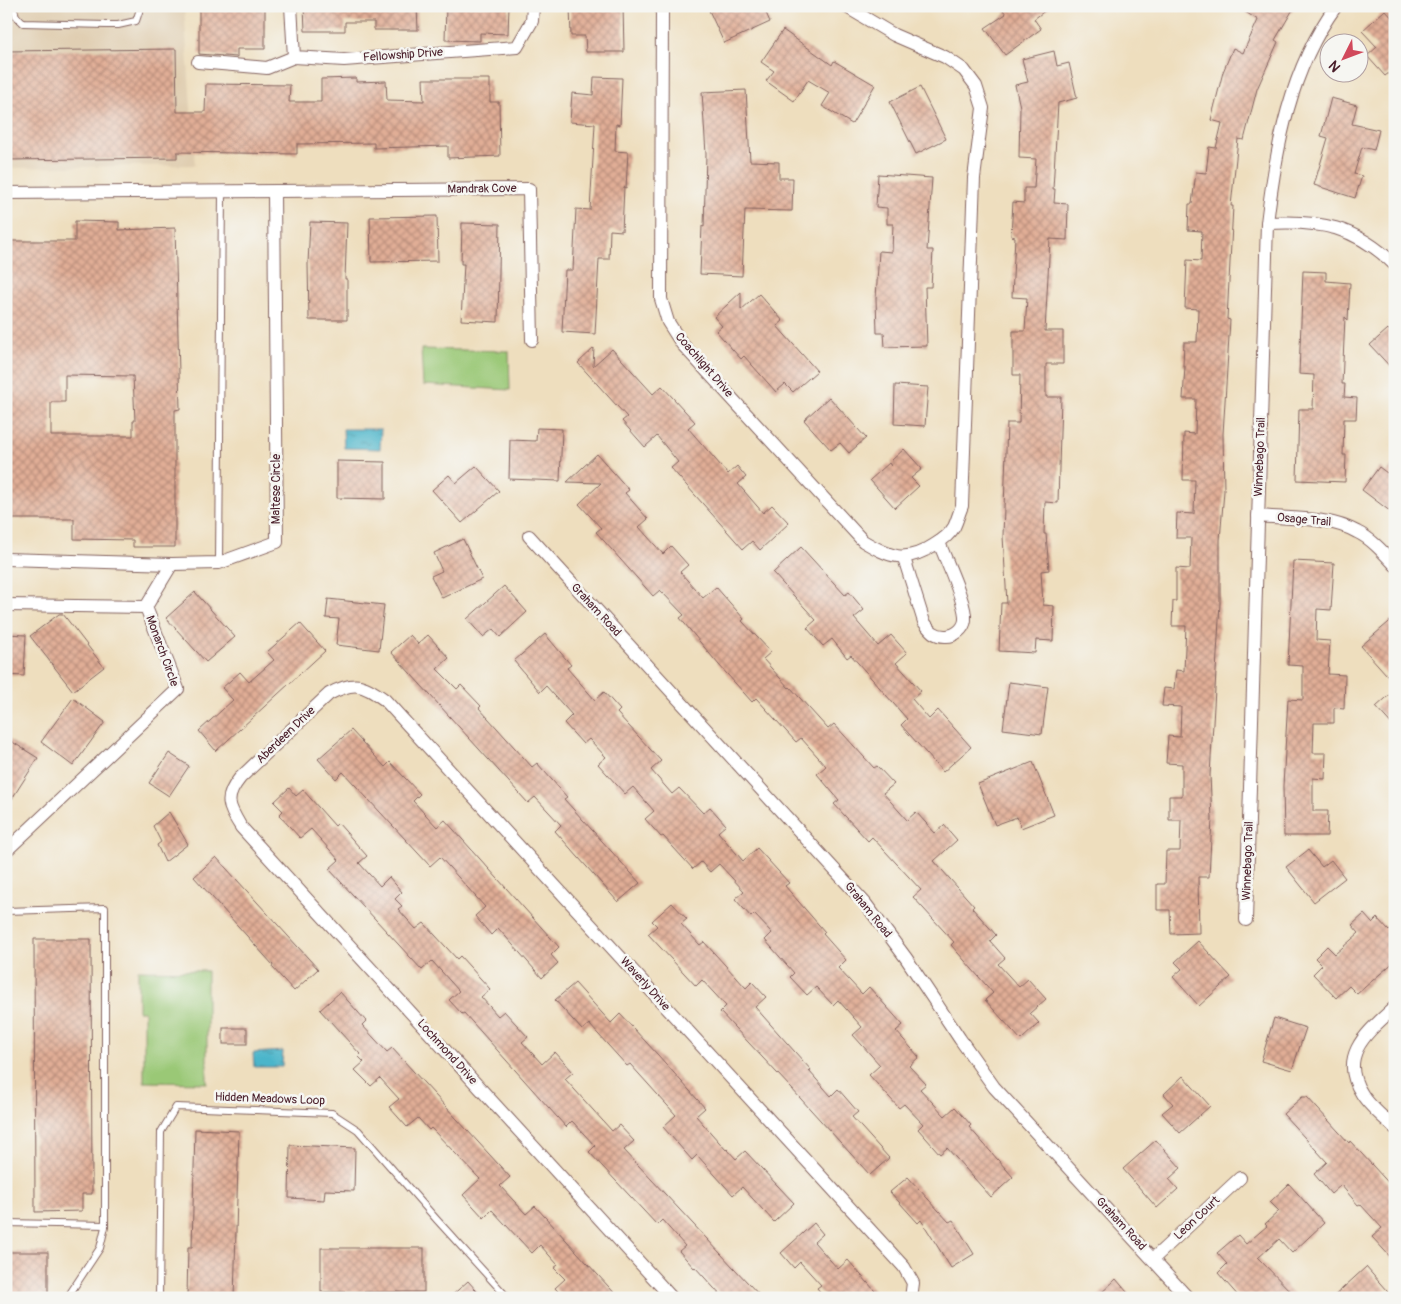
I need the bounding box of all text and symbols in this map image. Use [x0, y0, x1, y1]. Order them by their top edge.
north arrow [1318, 32, 1368, 82]
street label: Fellowship Drive [363, 45, 444, 65]
text: N [1325, 57, 1344, 76]
street label: Mandrak Cove [447, 181, 517, 197]
street label: Coachlight Drive [672, 330, 736, 401]
street label: Winnebago Trail [1251, 417, 1269, 497]
street label: Maltese Circle [269, 454, 284, 524]
street label: Osage Trail [1276, 510, 1332, 530]
street label: Graham Road [568, 580, 624, 640]
street label: Monarch Circle [142, 613, 182, 689]
street label: Aberdeen Drive [253, 703, 319, 767]
street label: Winnebago Trail [1239, 821, 1257, 901]
street label: Graham Road [841, 879, 895, 941]
street label: Waverly Drive [617, 954, 673, 1014]
street label: Lochmond Drive [414, 1016, 480, 1088]
street label: Hidden Meadows Loop [215, 1090, 326, 1108]
street label: Leon Court [1171, 1193, 1223, 1243]
street label: Graham Road [1093, 1194, 1149, 1254]

